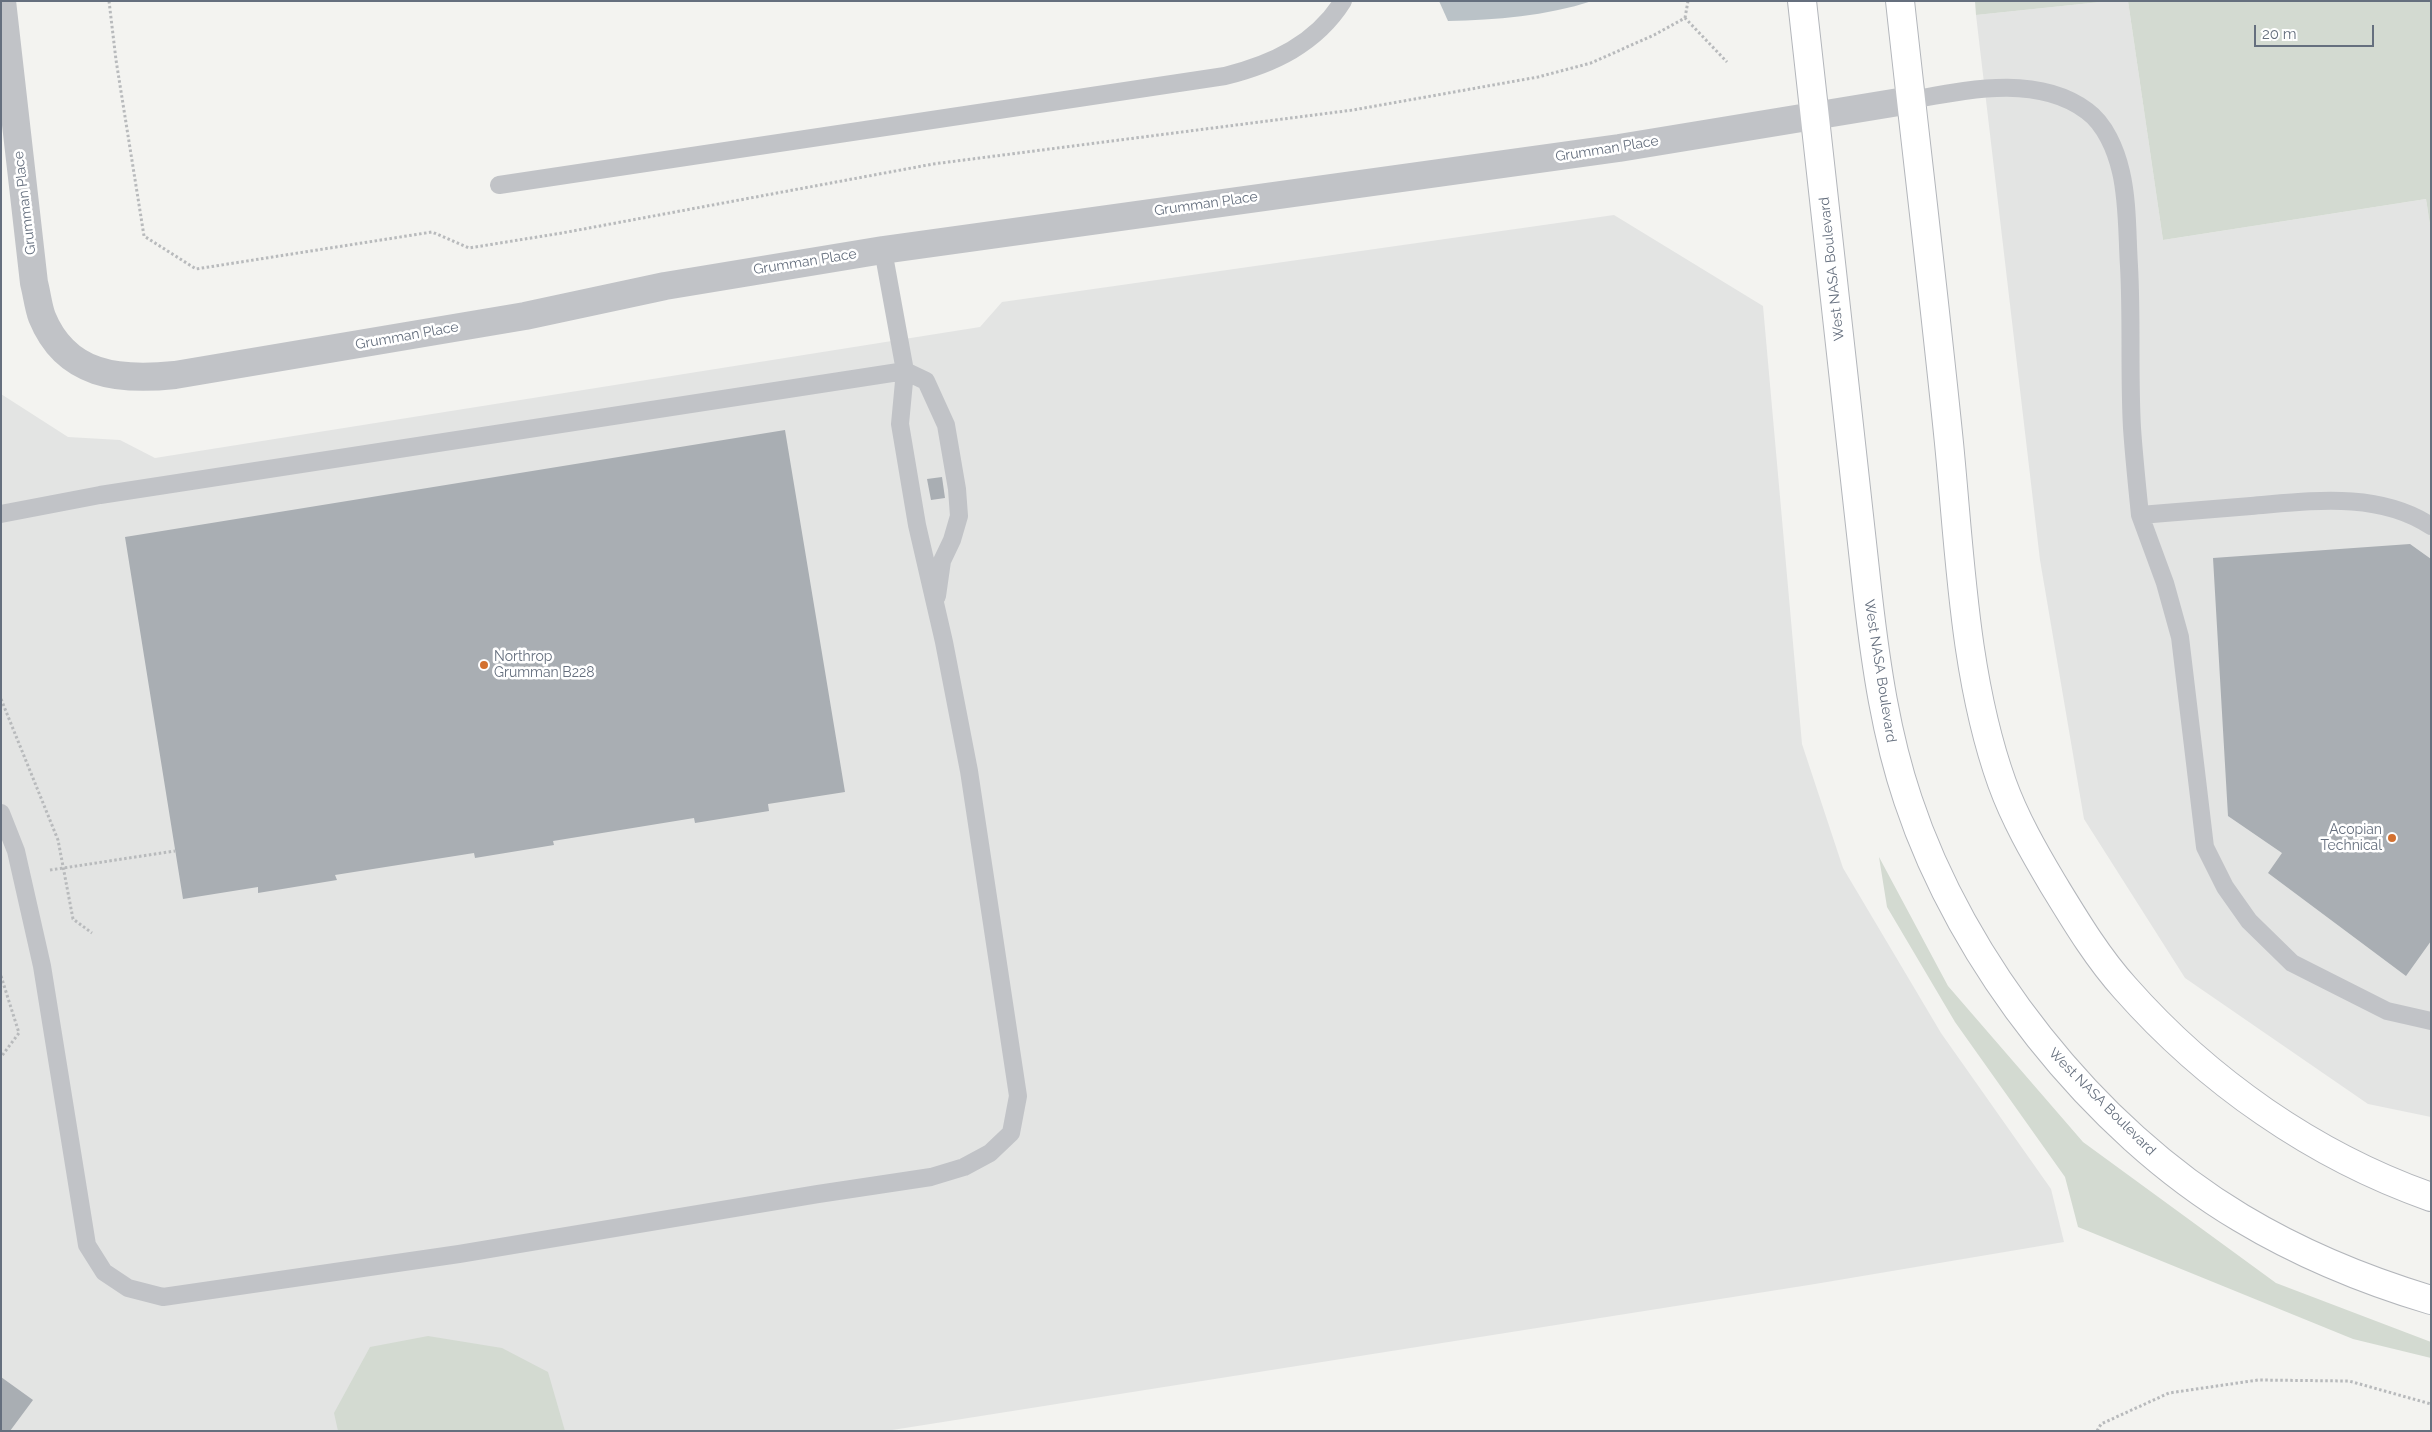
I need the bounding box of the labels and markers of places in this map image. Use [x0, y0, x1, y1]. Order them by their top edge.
place label: Northrop Grumman B228 [494, 649, 595, 682]
marker: Northrop Grumman B228 [478, 659, 490, 671]
place label: Acopian Technical [2321, 822, 2382, 854]
marker: Acopian Technical [2386, 832, 2398, 844]

